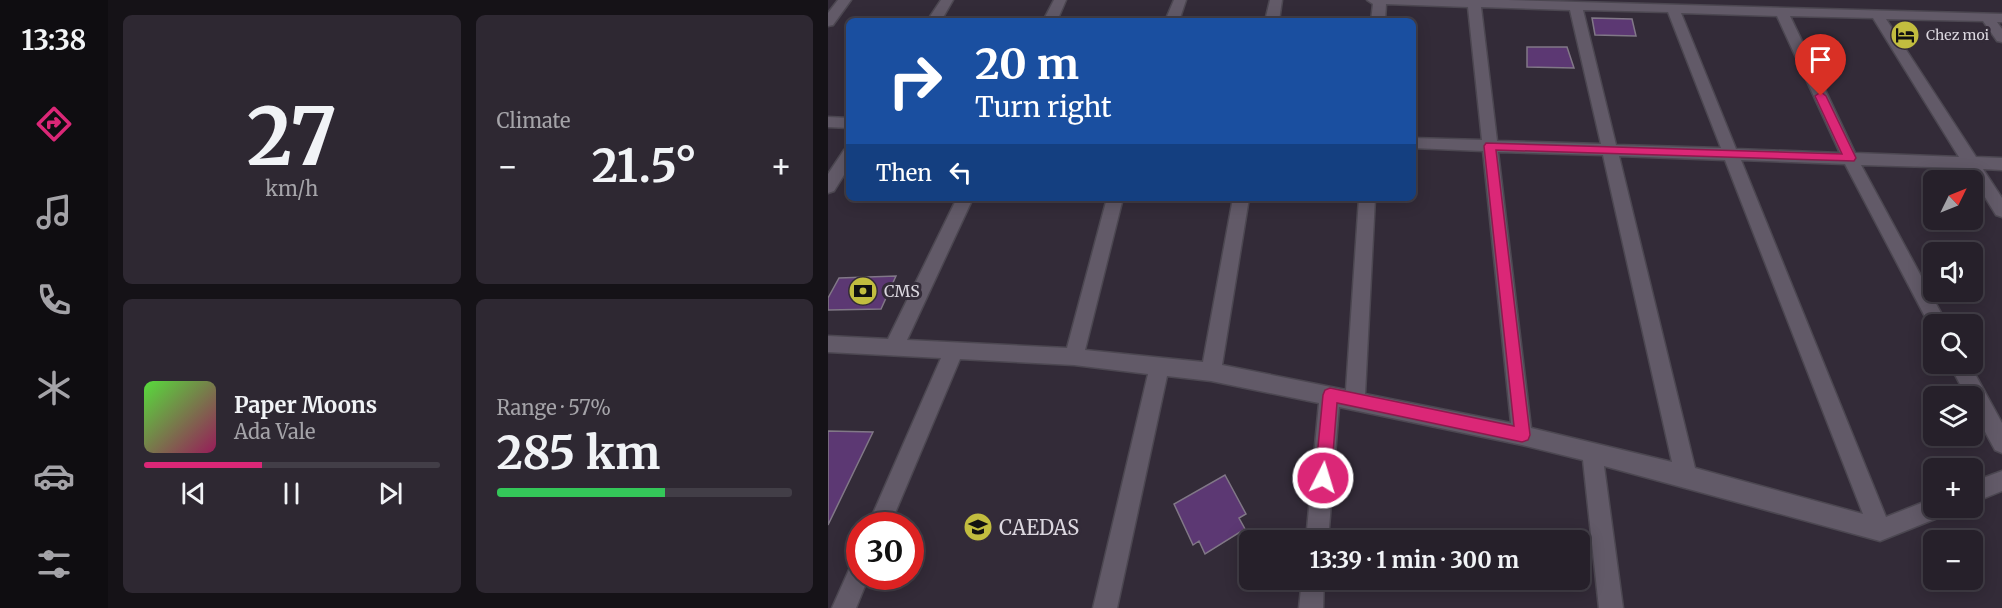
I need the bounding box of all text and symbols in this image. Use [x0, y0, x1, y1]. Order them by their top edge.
hotel icon: Chez moi [1889, 19, 1921, 51]
text: 13:38 [22, 23, 86, 57]
place label: Chez moi [1926, 26, 1990, 44]
pin [1795, 34, 1846, 96]
text: 20 m [975, 38, 1079, 90]
icon: right [876, 42, 954, 120]
icon: arrive [1804, 43, 1837, 76]
text: 27 [247, 88, 337, 186]
text: Turn right [975, 90, 1112, 124]
icon: directions [33, 103, 75, 145]
text: Climate [497, 108, 571, 133]
text: 21.5° [592, 138, 697, 194]
text: − [497, 146, 519, 187]
text: + [770, 146, 792, 187]
icon: left [944, 156, 977, 189]
text: Then [876, 159, 932, 187]
north arrow [1923, 170, 1983, 230]
map controls [1923, 170, 1983, 590]
text: km/h [265, 176, 318, 201]
icon: music [33, 191, 75, 233]
button: sound [1923, 242, 1983, 302]
bank icon: CMS [847, 275, 879, 307]
icon: phone [33, 279, 75, 321]
place label: CMS [884, 281, 920, 301]
button: search [1923, 314, 1983, 374]
icon: climate [33, 367, 75, 409]
button: layers [1923, 386, 1983, 446]
text: Paper Moons [234, 391, 377, 419]
text: Range · 57% [497, 395, 611, 420]
text: Ada Vale [234, 419, 315, 444]
text: 285 km [497, 425, 660, 481]
position arrow [1291, 446, 1355, 510]
icon: car [33, 455, 75, 497]
button: + [1923, 458, 1983, 518]
icon: previous [177, 477, 210, 510]
icon: pause [275, 477, 308, 510]
icon: next [374, 477, 407, 510]
school or university icon: CAEDAS [962, 511, 994, 543]
speed limit sign: 30 [846, 512, 924, 590]
place label: CAEDAS [999, 515, 1079, 540]
button: − [1923, 530, 1983, 590]
icon: filters [33, 543, 75, 585]
text: 13:39 · 1 min · 300 m [1310, 546, 1519, 574]

